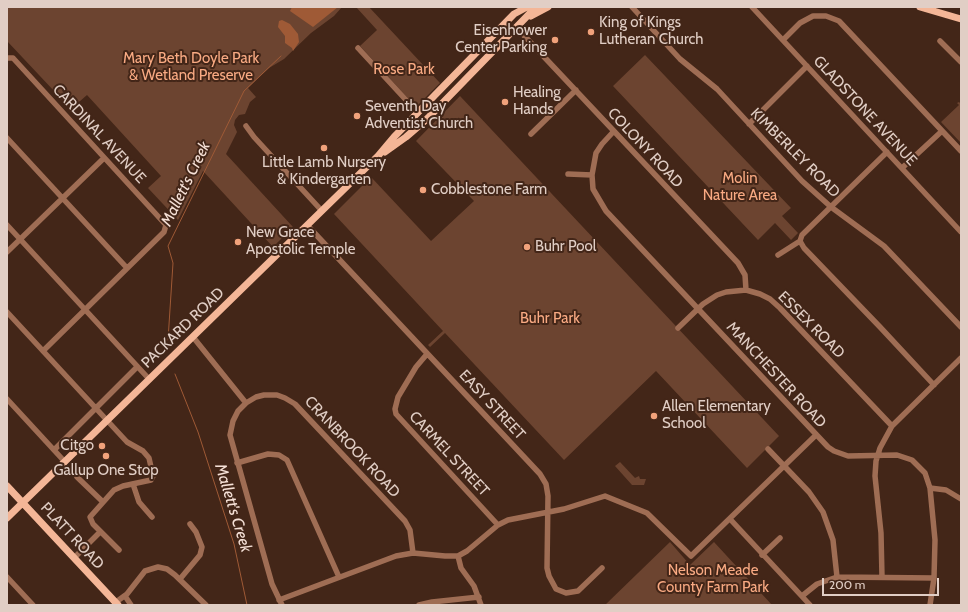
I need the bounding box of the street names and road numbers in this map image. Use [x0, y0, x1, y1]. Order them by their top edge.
street label: GLADSTONE AVENUE [809, 52, 921, 170]
street label: CARDINAL AVENUE [49, 81, 149, 187]
street label: COLONY ROAD [604, 104, 686, 192]
street label: KIMBERLEY ROAD [747, 105, 843, 201]
street label: PACKARD ROAD [138, 284, 228, 372]
street label: ESSEX ROAD [774, 288, 848, 362]
street label: MANCHESTER ROAD [722, 318, 830, 432]
street label: EASY STREET [455, 366, 529, 444]
street label: CRANBROOK ROAD [301, 393, 403, 501]
street label: CARMEL STREET [405, 408, 493, 500]
street label: PLATT ROAD [37, 499, 107, 573]

